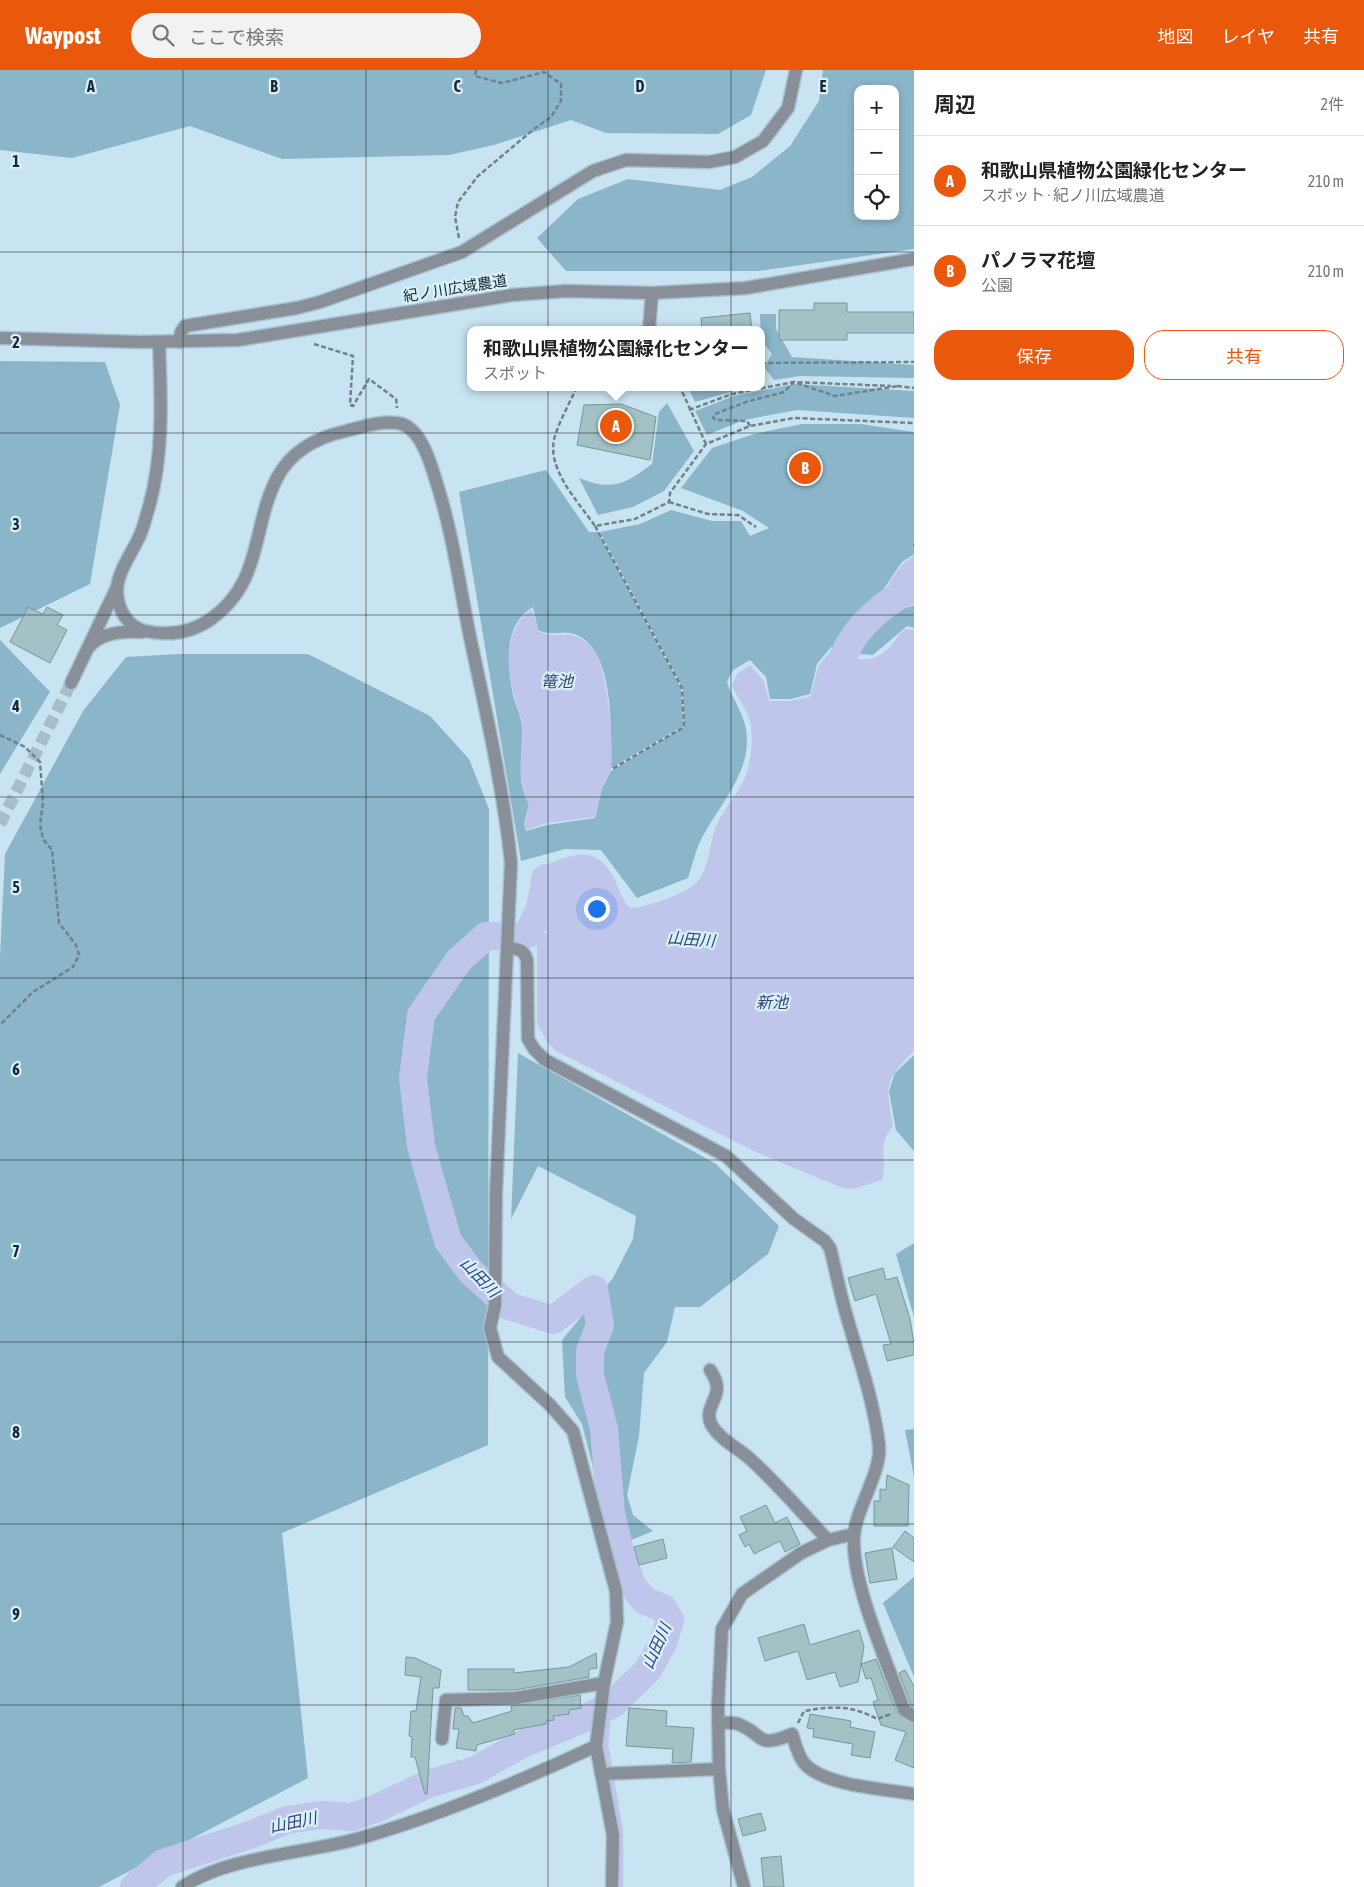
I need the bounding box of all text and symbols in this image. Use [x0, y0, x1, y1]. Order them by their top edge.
search box [131, 13, 481, 58]
icon: search [149, 21, 177, 49]
text: Waypost [25, 22, 101, 49]
text: ここで検索 [189, 26, 284, 48]
text: 地図 [1158, 26, 1194, 47]
text: レイヤ [1222, 26, 1275, 47]
text: 共有 [1303, 26, 1339, 47]
text: A [86, 77, 95, 95]
text: B [270, 77, 278, 95]
text: C [453, 77, 461, 95]
text: D [636, 77, 645, 95]
text: E [820, 77, 827, 95]
map controls [854, 85, 899, 220]
button: + [854, 85, 899, 130]
text: 周辺 [934, 92, 976, 116]
text: 2件 [1320, 95, 1344, 113]
button: − [854, 130, 899, 175]
text: 1 [12, 152, 20, 170]
text: 和歌山県植物公園緑化センター [981, 159, 1247, 181]
text: A [946, 172, 954, 190]
text: 210 m [1308, 172, 1344, 190]
button: locate [854, 175, 899, 220]
text: スポット · 紀ノ川広域農道 [981, 186, 1165, 204]
text: パノラマ花壇 [981, 249, 1095, 271]
text: B [946, 262, 954, 280]
text: 210 m [1308, 262, 1344, 280]
street label: 紀ノ川広域農道 [402, 271, 508, 305]
text: 公園 [981, 276, 1013, 294]
popup [467, 326, 765, 391]
button: 保存 [934, 330, 1134, 380]
button: 共有 [1144, 330, 1344, 380]
text: 2 [12, 333, 20, 351]
text: 和歌山県植物公園緑化センター [483, 337, 749, 359]
text: スポット [483, 364, 547, 382]
pin: A [600, 407, 632, 445]
pin: B [789, 449, 821, 487]
text: 3 [12, 515, 20, 533]
water label: 篭池 [541, 672, 575, 690]
text: 4 [11, 697, 20, 715]
text: 5 [12, 878, 20, 896]
your location [584, 896, 610, 922]
water label: 山田川 [666, 928, 718, 950]
water label: 新池 [756, 993, 790, 1011]
text: 6 [12, 1060, 20, 1078]
text: 7 [12, 1242, 20, 1260]
water label: 山田川 [457, 1253, 505, 1302]
text: 8 [12, 1423, 20, 1441]
text: 9 [12, 1605, 20, 1623]
water label: 山田川 [638, 1619, 675, 1672]
water label: 山田川 [268, 1808, 320, 1836]

